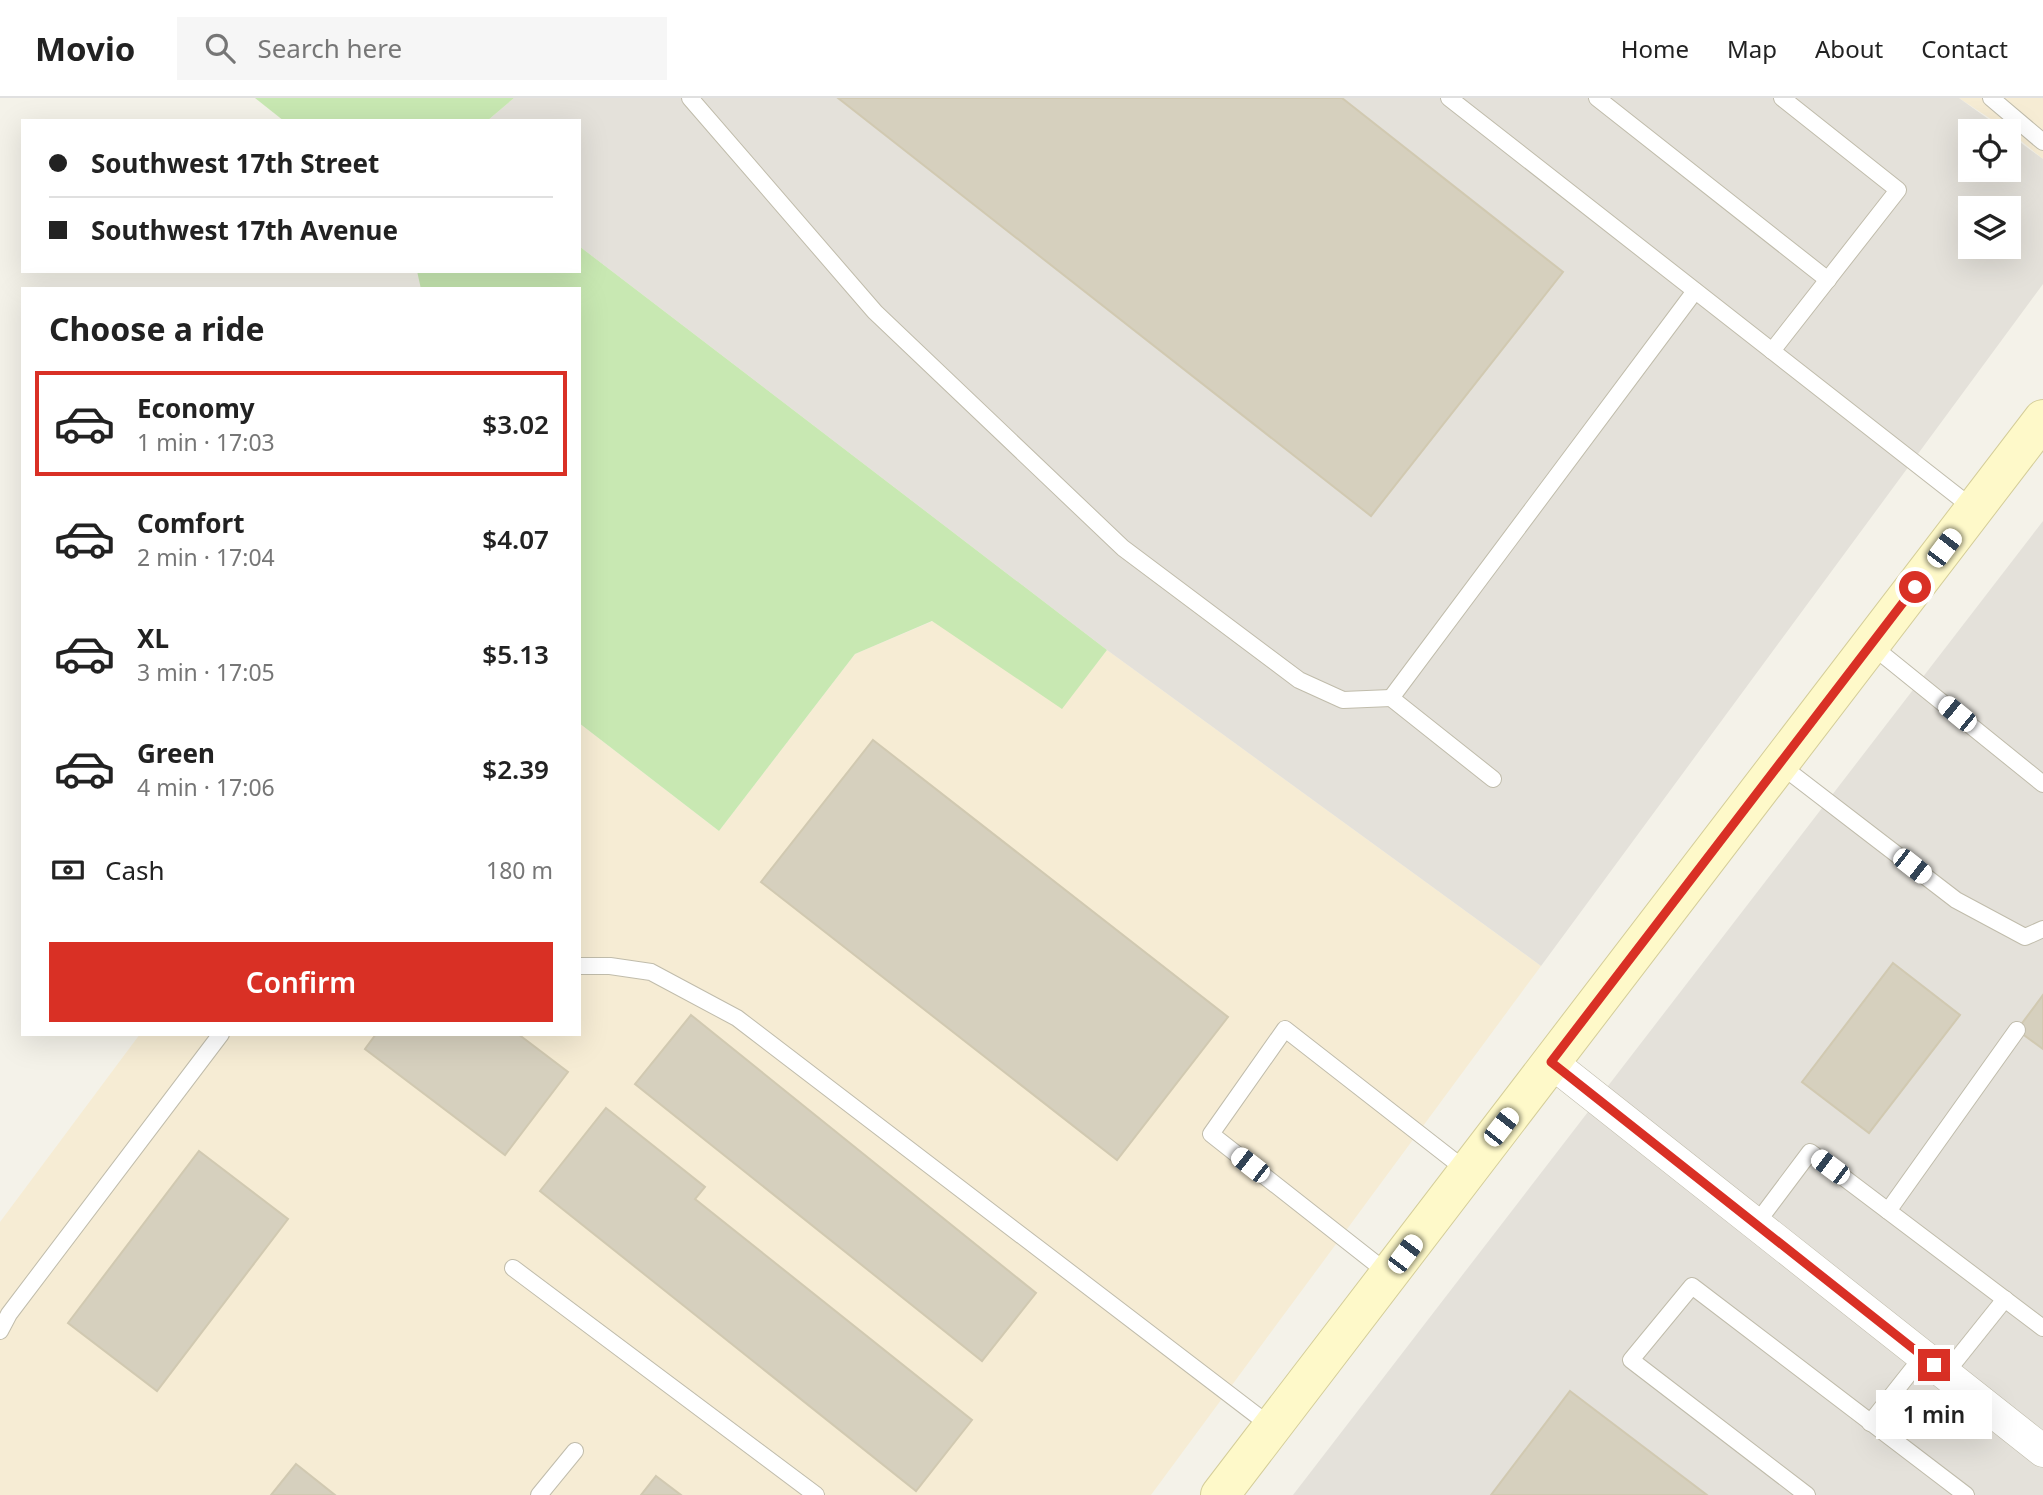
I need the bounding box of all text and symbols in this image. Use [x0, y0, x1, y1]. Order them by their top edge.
search box [177, 17, 667, 80]
text: Movio [35, 26, 135, 71]
icon: search [201, 29, 239, 67]
text: Search here [257, 30, 402, 66]
text: Home [1621, 32, 1689, 65]
text: Map [1727, 32, 1777, 65]
text: About [1815, 32, 1883, 65]
text: Contact [1921, 32, 2008, 65]
map controls [1958, 119, 2021, 259]
button: locate [1958, 119, 2021, 182]
text: Southwest 17th Street [91, 145, 379, 181]
button: layers [1958, 196, 2021, 259]
text: Southwest 17th Avenue [91, 212, 398, 248]
text: Choose a ride [49, 307, 265, 350]
text: Economy [137, 390, 255, 426]
icon: car [53, 392, 116, 455]
text: $3.02 [482, 406, 549, 442]
text: 1 min · 17:03 [137, 426, 275, 458]
text: Comfort [137, 505, 245, 541]
icon: car [53, 507, 116, 570]
text: $4.07 [482, 521, 549, 557]
car [1923, 525, 1966, 571]
text: 2 min · 17:04 [137, 541, 275, 573]
route start [1899, 571, 1931, 603]
text: XL [137, 620, 169, 656]
icon: car [53, 622, 116, 685]
text: $5.13 [482, 636, 549, 672]
text: 3 min · 17:05 [137, 656, 275, 688]
car [1935, 693, 1980, 735]
text: Green [137, 735, 215, 771]
icon: car [53, 737, 116, 800]
text: $2.39 [482, 751, 549, 787]
text: 4 min · 17:06 [137, 771, 275, 803]
car [1889, 845, 1936, 887]
icon: cash [49, 851, 87, 889]
text: Cash [105, 852, 165, 888]
text: 180 m [486, 854, 553, 886]
button: Confirm [49, 942, 553, 1022]
car [1480, 1104, 1523, 1150]
car [1227, 1144, 1274, 1186]
car [1807, 1146, 1854, 1188]
car [1384, 1231, 1427, 1277]
route end [1918, 1349, 1950, 1381]
callout: 1 min [1876, 1390, 1992, 1438]
text: 1 min [1903, 1398, 1965, 1430]

